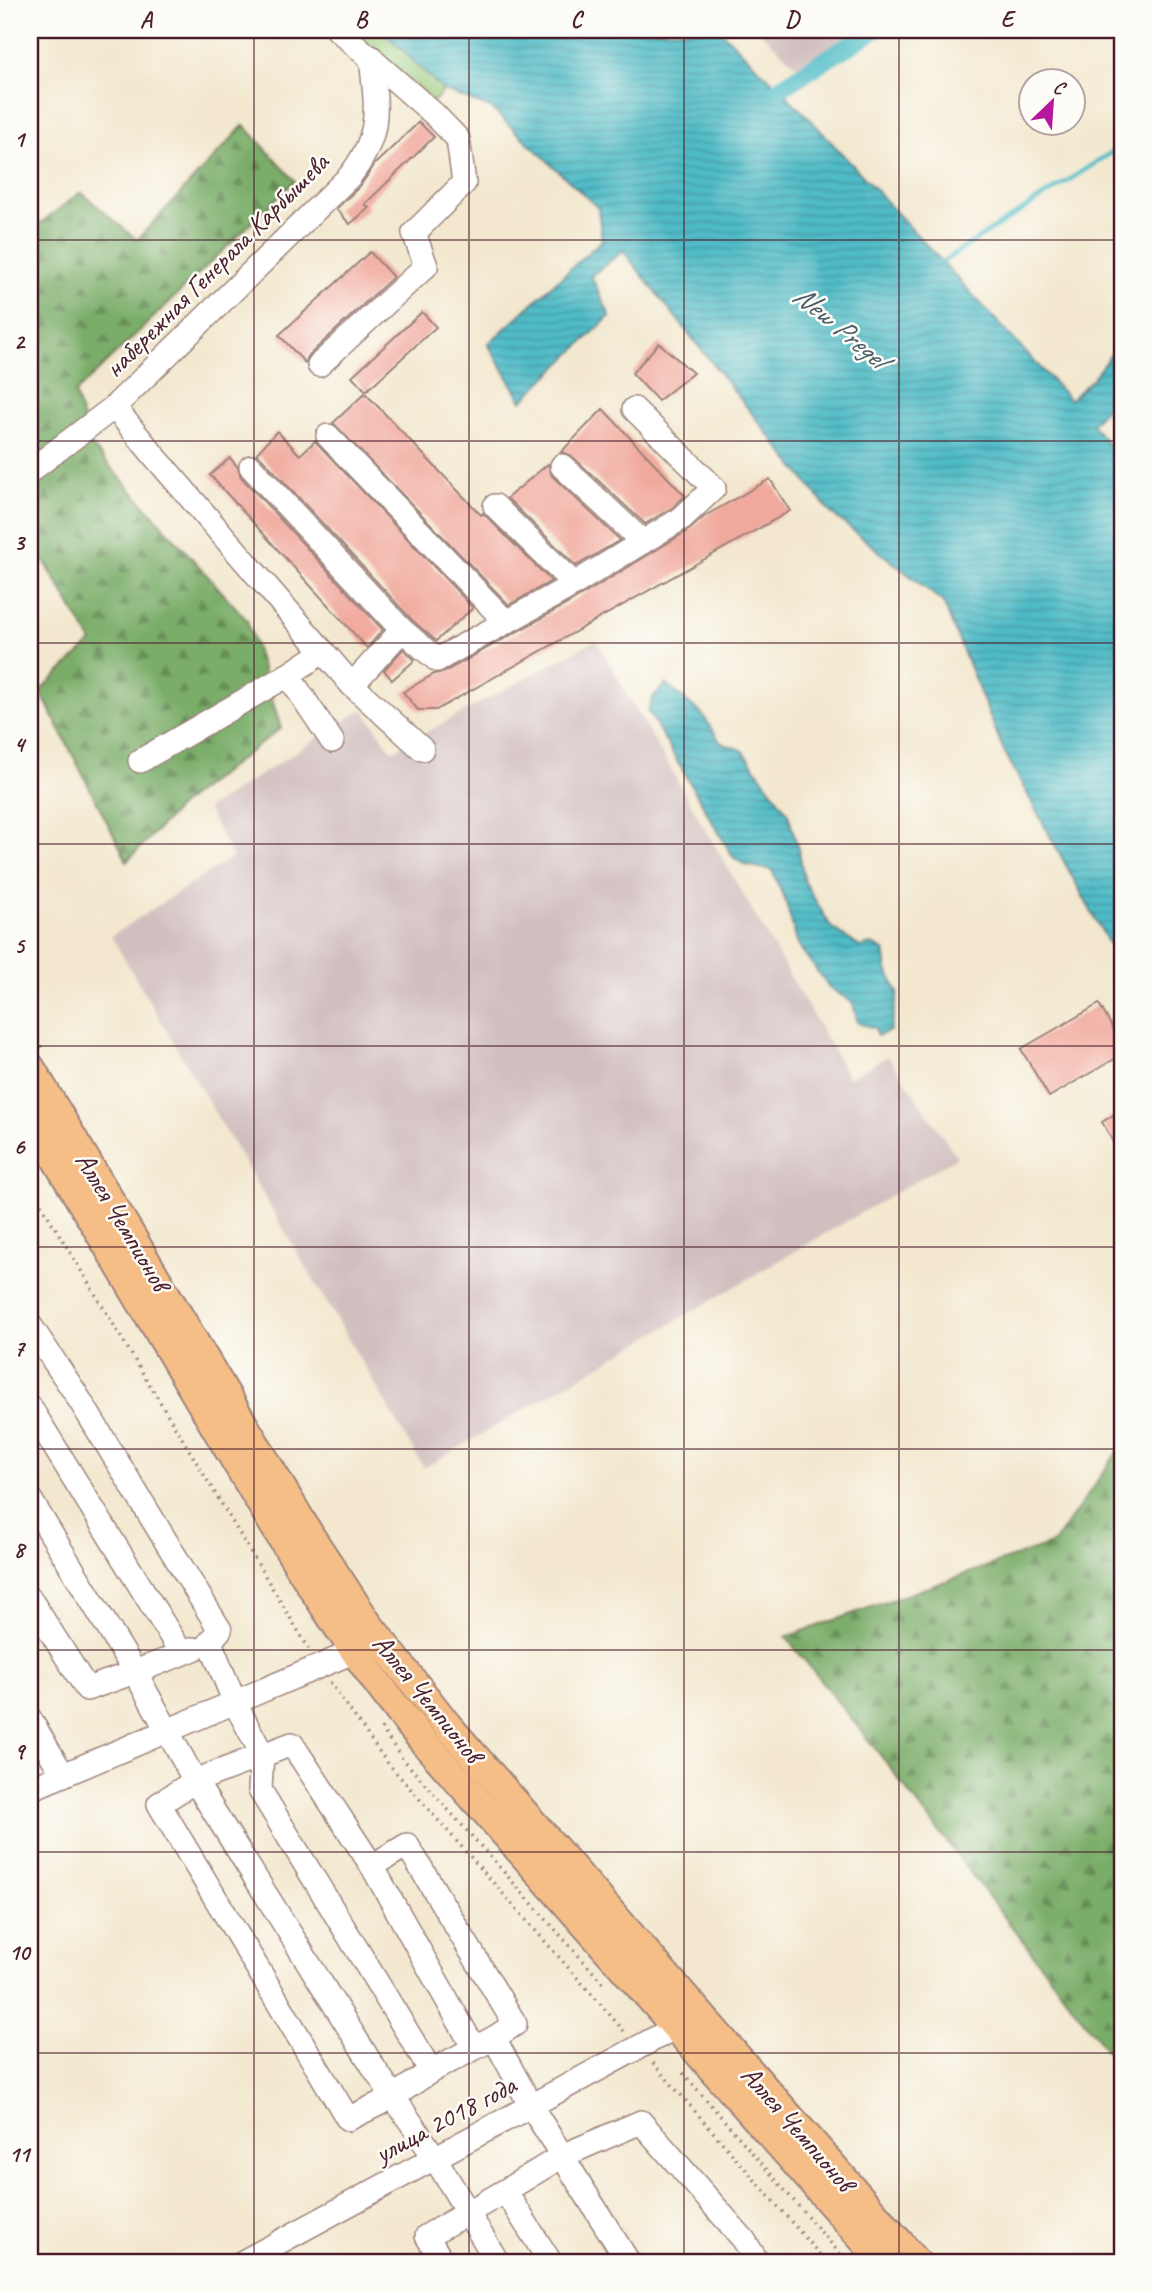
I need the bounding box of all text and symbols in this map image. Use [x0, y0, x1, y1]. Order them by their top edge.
text: A [140, 5, 154, 34]
text: B [355, 5, 369, 34]
text: C [571, 5, 585, 34]
text: D [785, 5, 801, 34]
text: E [1001, 5, 1017, 34]
north arrow [1016, 66, 1086, 136]
text: С [1049, 75, 1070, 101]
text: 1 [14, 125, 27, 154]
street label: набережная Генерала Карбышева [96, 144, 337, 385]
water label: New Pregel [786, 276, 902, 382]
text: 2 [14, 327, 27, 356]
text: 3 [14, 528, 27, 557]
text: 4 [14, 730, 27, 759]
text: 5 [14, 931, 26, 960]
text: 6 [14, 1132, 27, 1161]
street label: Аллея Чемпионов [68, 1145, 181, 1301]
text: 7 [14, 1334, 27, 1363]
text: 8 [14, 1535, 27, 1564]
street label: Аллея Чемпионов [365, 1626, 494, 1774]
text: 9 [14, 1737, 27, 1766]
text: 10 [9, 1938, 32, 1967]
street label: Аллея Чемпионов [734, 2058, 866, 2202]
street label: улица 2018 года [367, 2066, 523, 2172]
text: 11 [9, 2140, 32, 2169]

